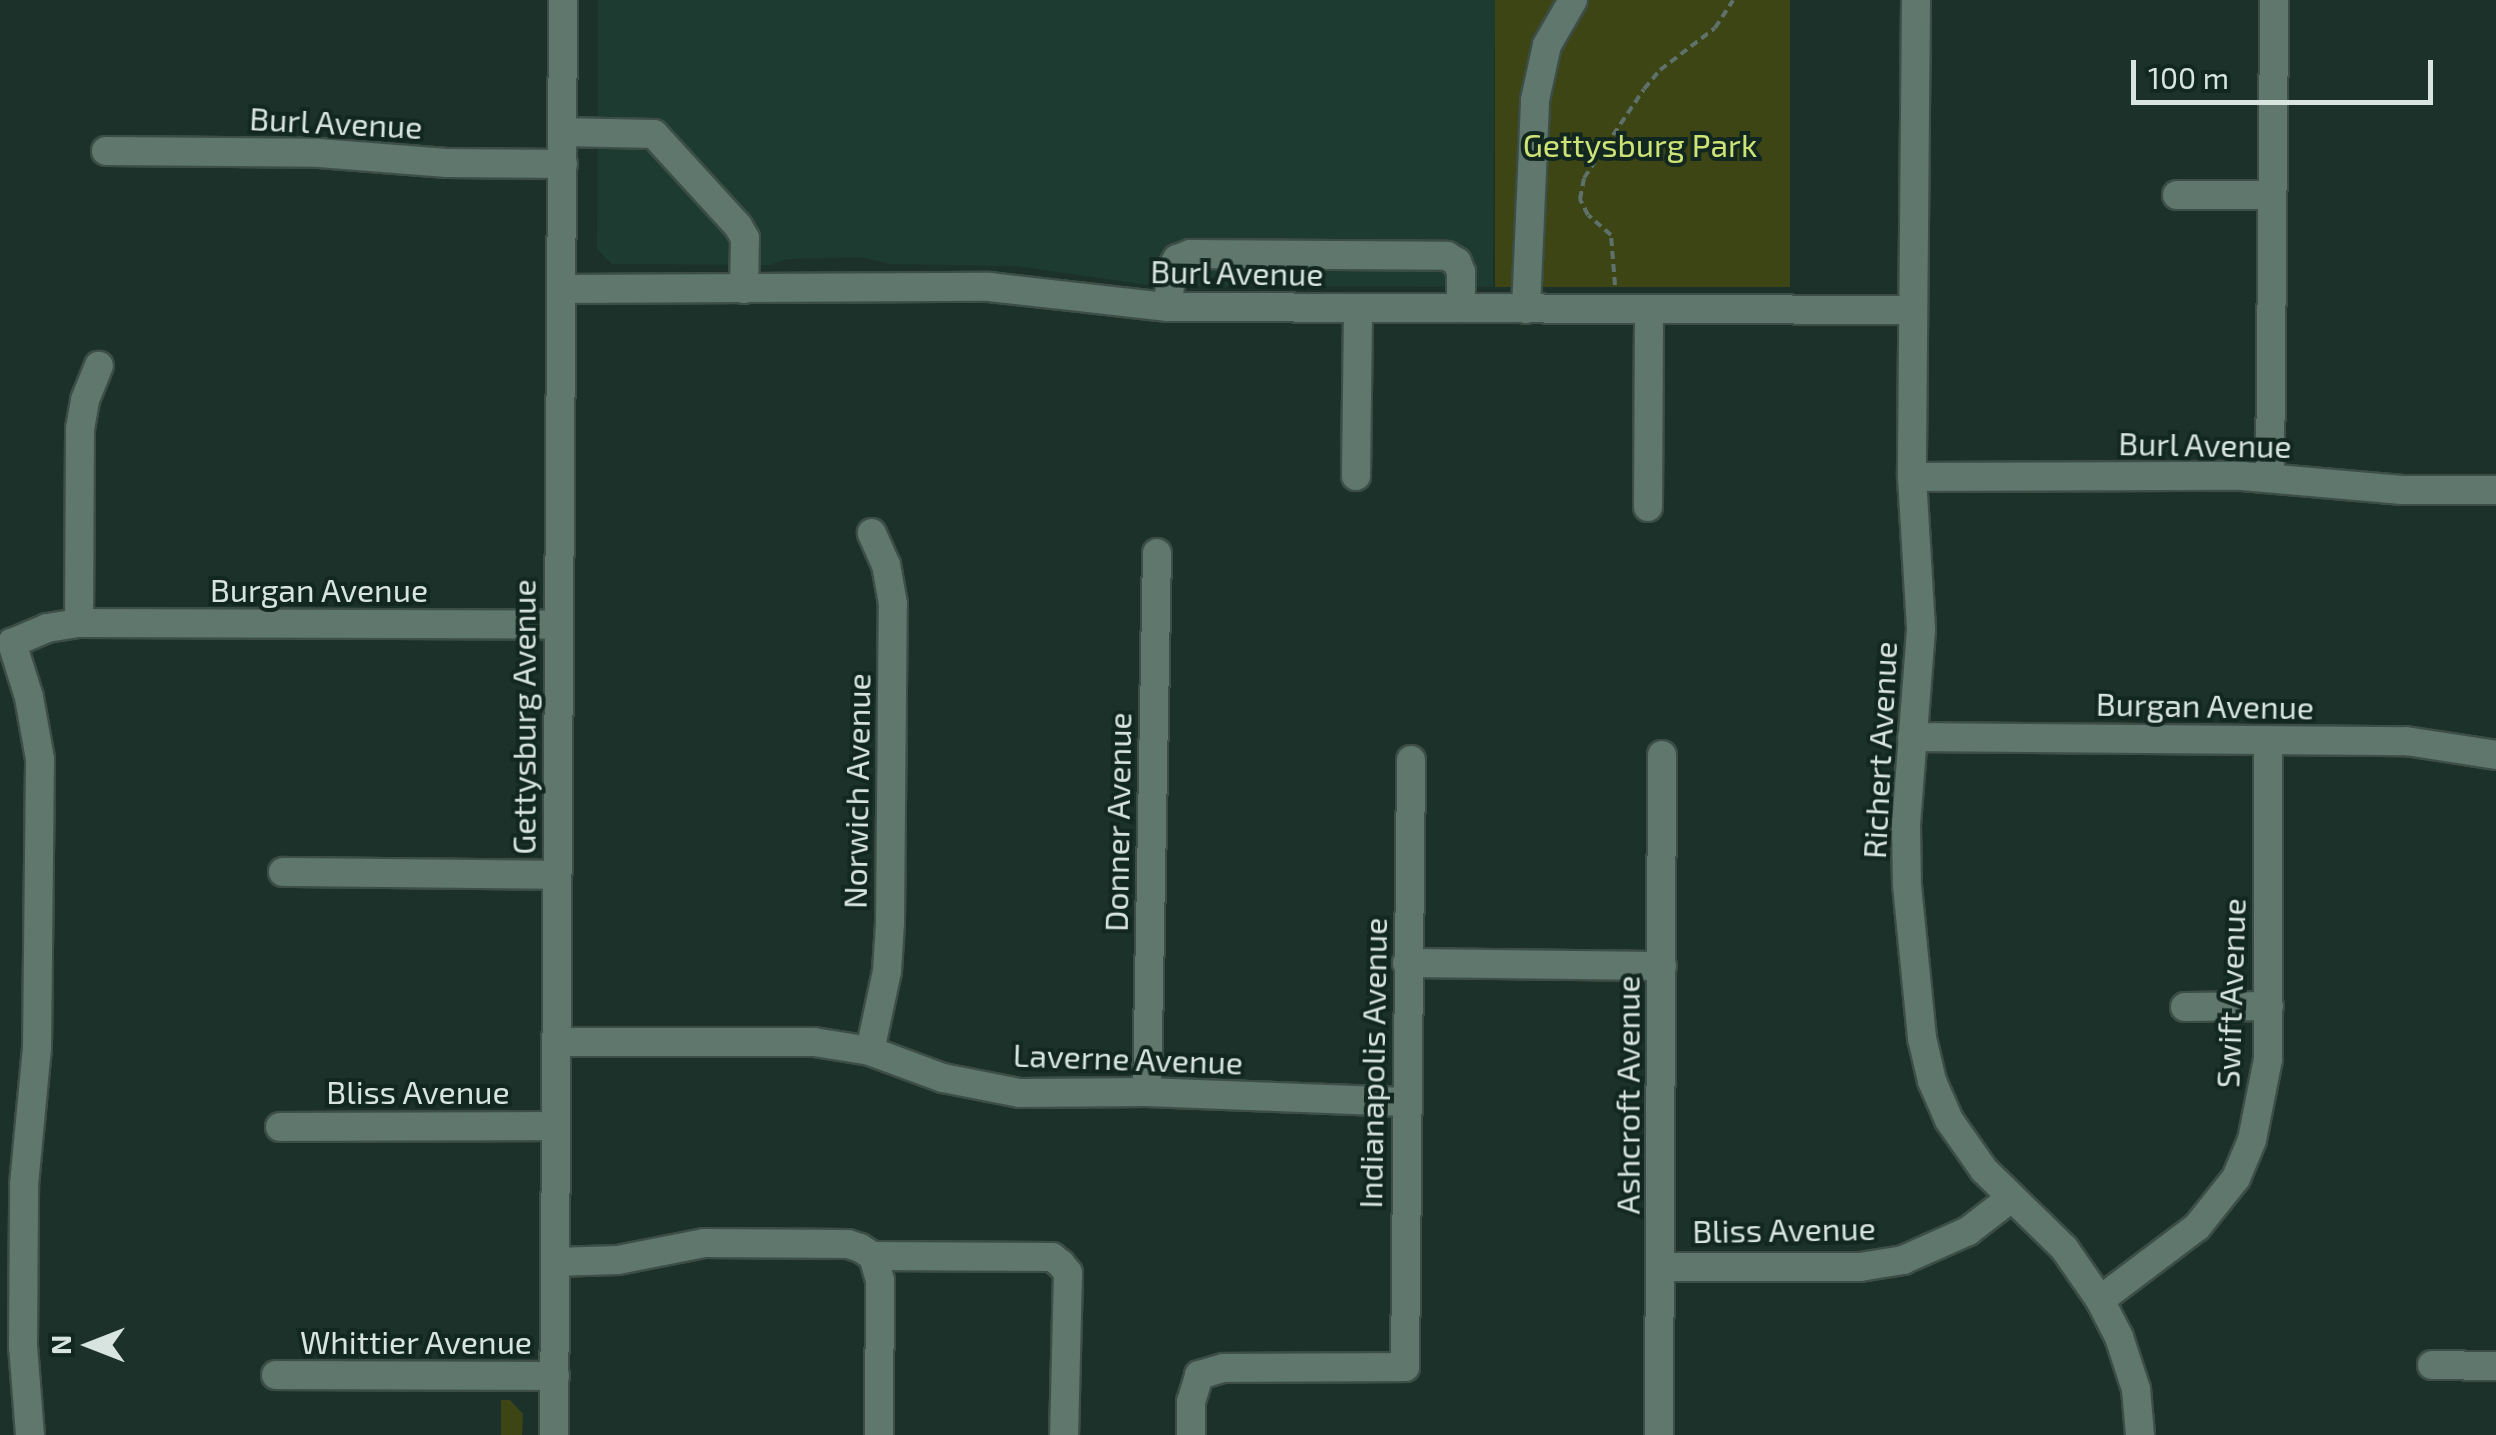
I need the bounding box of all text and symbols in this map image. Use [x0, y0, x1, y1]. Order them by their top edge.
scale bar [2136, 40, 2438, 102]
text: 100 m [2148, 59, 2229, 95]
street label: Burl Avenue [248, 98, 424, 146]
park label: Gettysburg Park [1523, 125, 1757, 163]
street label: Burl Avenue [1149, 251, 1325, 293]
street label: Burl Avenue [2117, 423, 2293, 465]
street label: Burgan Avenue [209, 570, 429, 608]
street label: Gettysburg Avenue [504, 579, 542, 855]
street label: Richert Avenue [1854, 640, 1904, 860]
street label: Norwich Avenue [835, 672, 877, 910]
street label: Burgan Avenue [2095, 684, 2315, 726]
street label: Donner Avenue [1096, 711, 1138, 933]
street label: Swift Avenue [2207, 897, 2253, 1089]
street label: Indianapolis Avenue [1350, 917, 1394, 1209]
street label: Ashcroft Avenue [1608, 975, 1646, 1215]
street label: Laverne Avenue [1012, 1035, 1244, 1081]
street label: Bliss Avenue [326, 1072, 510, 1110]
street label: Bliss Avenue [1692, 1208, 1876, 1250]
north arrow [40, 1295, 140, 1395]
street label: Whittier Avenue [299, 1322, 533, 1360]
text: N [43, 1335, 77, 1355]

